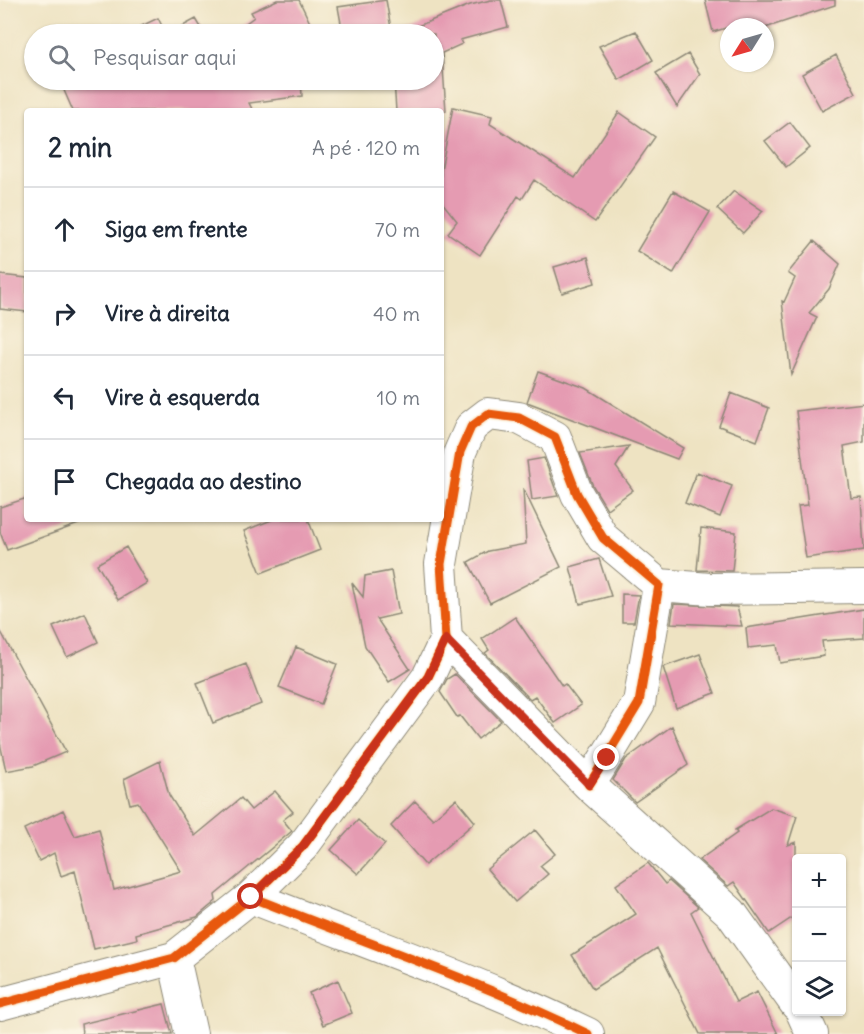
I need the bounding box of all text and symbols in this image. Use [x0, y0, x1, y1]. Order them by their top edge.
north arrow [720, 18, 774, 72]
search box [24, 24, 444, 90]
icon: search [45, 41, 78, 74]
text: Pesquisar aqui [93, 43, 236, 71]
text: 2 min [48, 131, 112, 164]
text: A pé · 120 m [312, 135, 420, 160]
icon: ahead [48, 213, 81, 246]
text: Siga em frente [105, 215, 248, 243]
text: 70 m [375, 217, 420, 242]
icon: right [48, 297, 81, 330]
text: Vire à direita [105, 299, 230, 327]
text: 40 m [373, 301, 420, 326]
icon: left [48, 381, 81, 414]
text: Vire à esquerda [105, 383, 260, 411]
text: 10 m [377, 385, 420, 410]
icon: arrive [48, 465, 81, 498]
text: Chegada ao destino [105, 467, 302, 495]
route end [593, 744, 619, 770]
map controls [792, 854, 846, 1016]
button: + [792, 854, 846, 908]
route start [237, 883, 263, 909]
button: − [792, 908, 846, 962]
button: layers [792, 962, 846, 1016]

